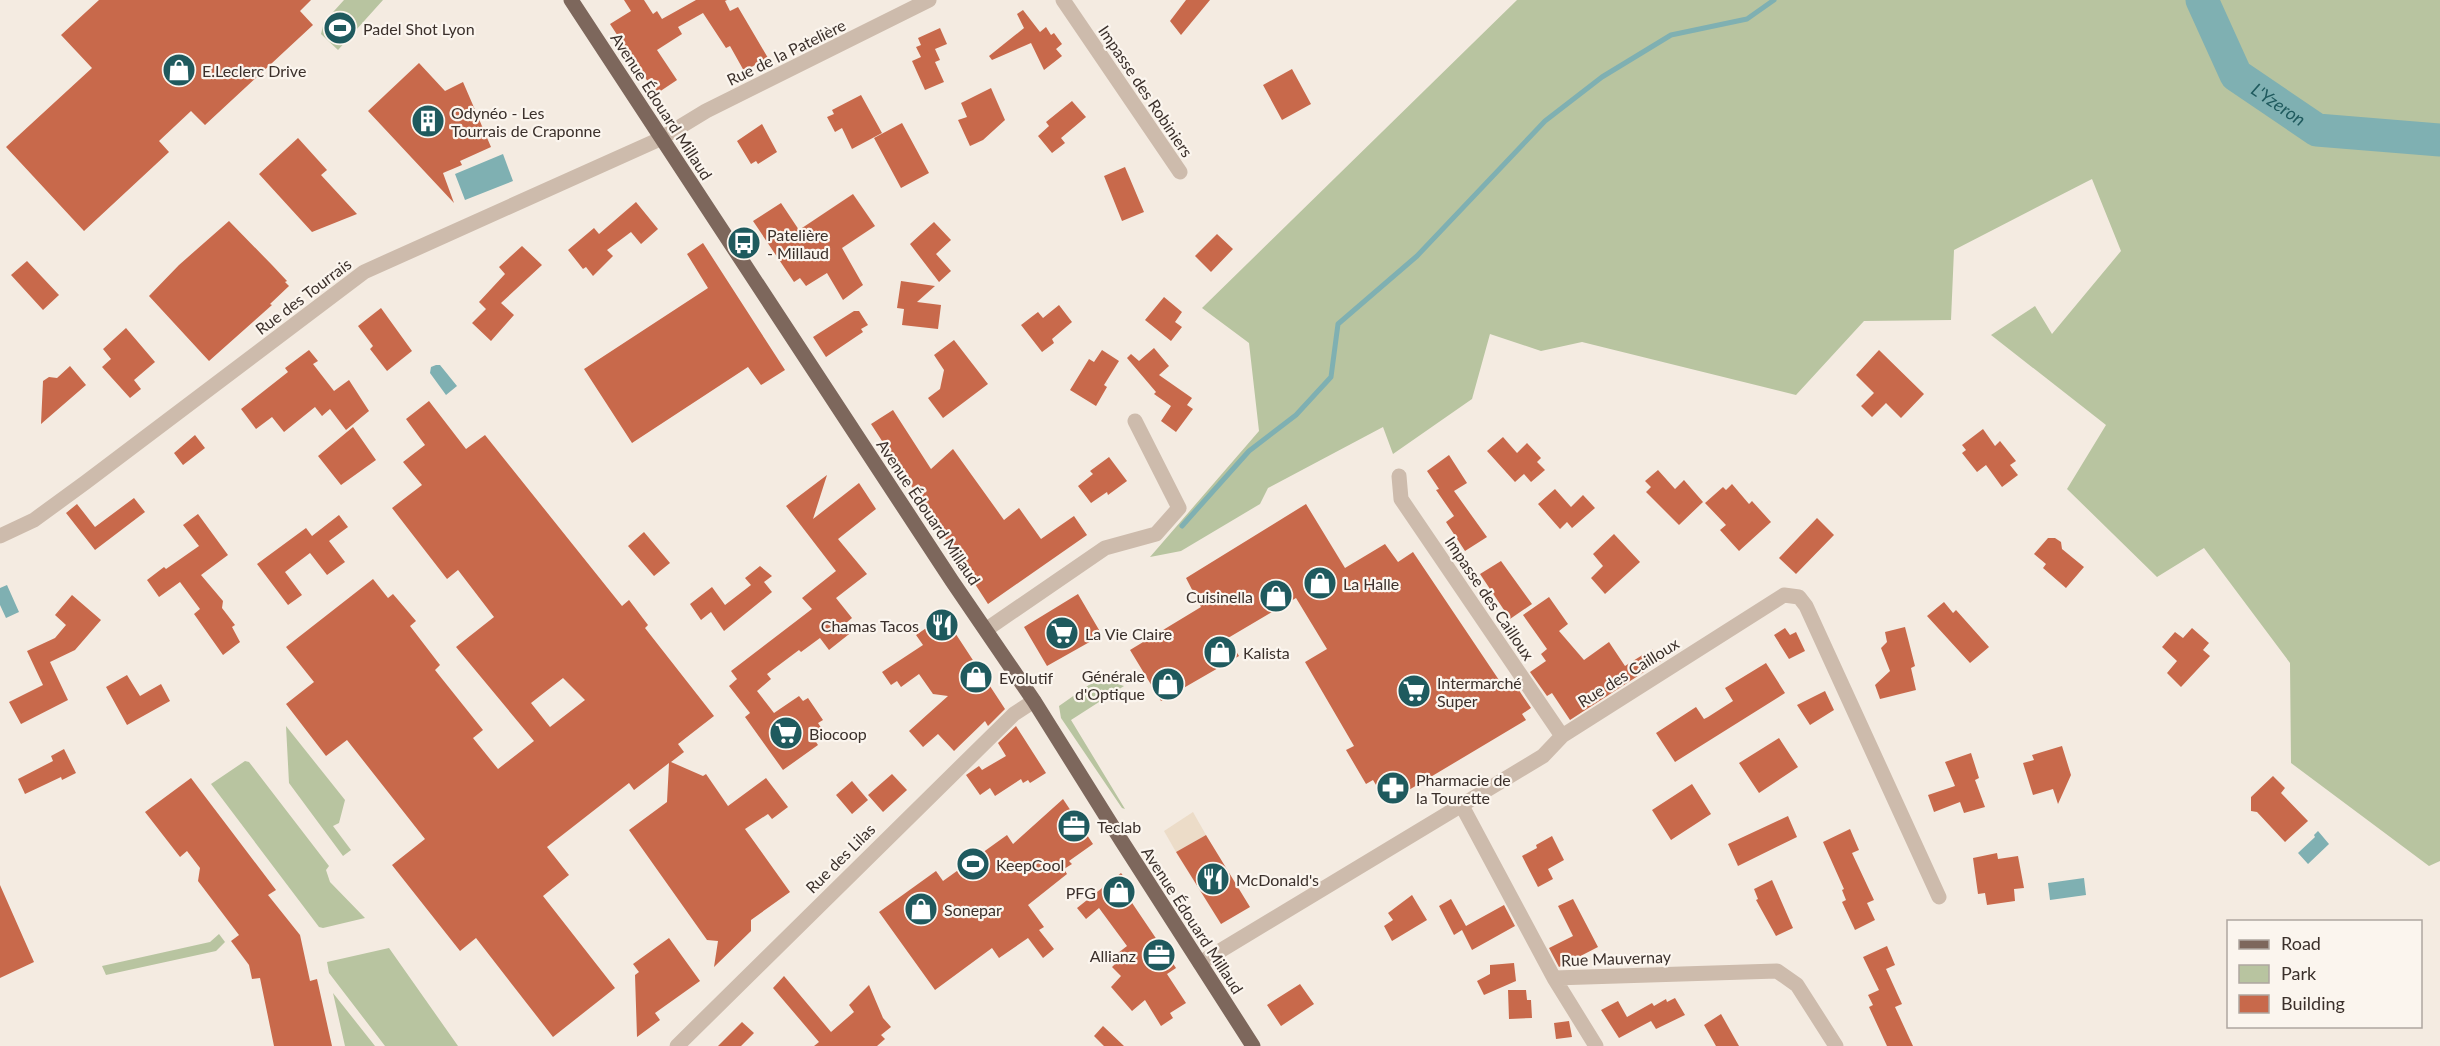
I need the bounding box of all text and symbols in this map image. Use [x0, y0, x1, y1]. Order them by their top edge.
sports icon: Padel Shot Lyon [322, 10, 358, 46]
street label: Rue de la Patelière [723, 15, 849, 89]
place label: Padel Shot Lyon [363, 19, 475, 38]
street label: Impasse des Robiniers [1095, 22, 1197, 160]
street label: Avenue Édouard Millaud [607, 29, 717, 183]
shop icon: E.Leclerc Drive [161, 52, 197, 88]
place label: E.Leclerc Drive [202, 61, 306, 80]
water label: L'Yzeron [2248, 78, 2310, 130]
building icon: Odynéo - Les Tourrais de Craponne [410, 103, 446, 139]
place label: Odynéo - Les Tourrais de Craponne [451, 103, 601, 140]
bus stop icon: Patelière - Millaud [726, 225, 762, 261]
place label: Patelière - Millaud [767, 225, 829, 262]
street label: Rue des Tourrais [251, 254, 355, 338]
street label: Avenue Édouard Millaud [873, 436, 985, 588]
street label: Impasse des Cailloux [1442, 532, 1539, 664]
shop icon: La Halle [1302, 565, 1338, 601]
place label: La Halle [1343, 574, 1399, 593]
shop icon: Cuisinella [1258, 578, 1294, 614]
place label: Cuisinella [1186, 587, 1253, 606]
restaurant icon: Chamas Tacos [924, 607, 960, 643]
supermarket icon: La Vie Claire [1044, 615, 1080, 651]
place label: Chamas Tacos [821, 616, 919, 635]
place label: La Vie Claire [1085, 624, 1172, 643]
street label: Rue des Cailloux [1574, 633, 1682, 711]
shop icon: Kalista [1202, 634, 1238, 670]
place label: Kalista [1243, 643, 1290, 662]
shop icon: Evolutif [958, 659, 994, 695]
place label: Générale d'Optique [1075, 666, 1145, 703]
shop icon: Générale d'Optique [1150, 666, 1186, 702]
place label: Evolutif [999, 668, 1054, 687]
supermarket icon: Intermarché Super [1396, 673, 1432, 709]
place label: Intermarché Super [1437, 673, 1522, 710]
supermarket icon: Biocoop [768, 715, 804, 751]
place label: Biocoop [809, 724, 867, 743]
pharmacy icon: Pharmacie de la Tourette [1375, 770, 1411, 806]
place label: Pharmacie de la Tourette [1416, 770, 1511, 807]
office icon: Teclab [1056, 808, 1092, 844]
place label: Teclab [1097, 817, 1141, 836]
street label: Rue des Lilas [801, 819, 879, 897]
street label: Avenue Édouard Millaud [1138, 843, 1248, 997]
sports icon: KeepCool [955, 846, 991, 882]
place label: KeepCool [996, 855, 1064, 874]
restaurant icon: McDonald's [1195, 861, 1231, 897]
place label: McDonald's [1236, 870, 1319, 889]
shop icon: PFG [1101, 874, 1137, 910]
place label: PFG [1066, 883, 1096, 902]
shop icon: Sonepar [903, 891, 939, 927]
place label: Sonepar [944, 900, 1002, 919]
legend [2227, 920, 2422, 1028]
text: Road [2281, 932, 2321, 954]
office icon: Allianz [1141, 937, 1177, 973]
place label: Allianz [1090, 946, 1136, 965]
street label: Rue Mauvernay [1561, 947, 1672, 969]
text: Park [2281, 962, 2317, 984]
text: Building [2281, 992, 2345, 1014]

